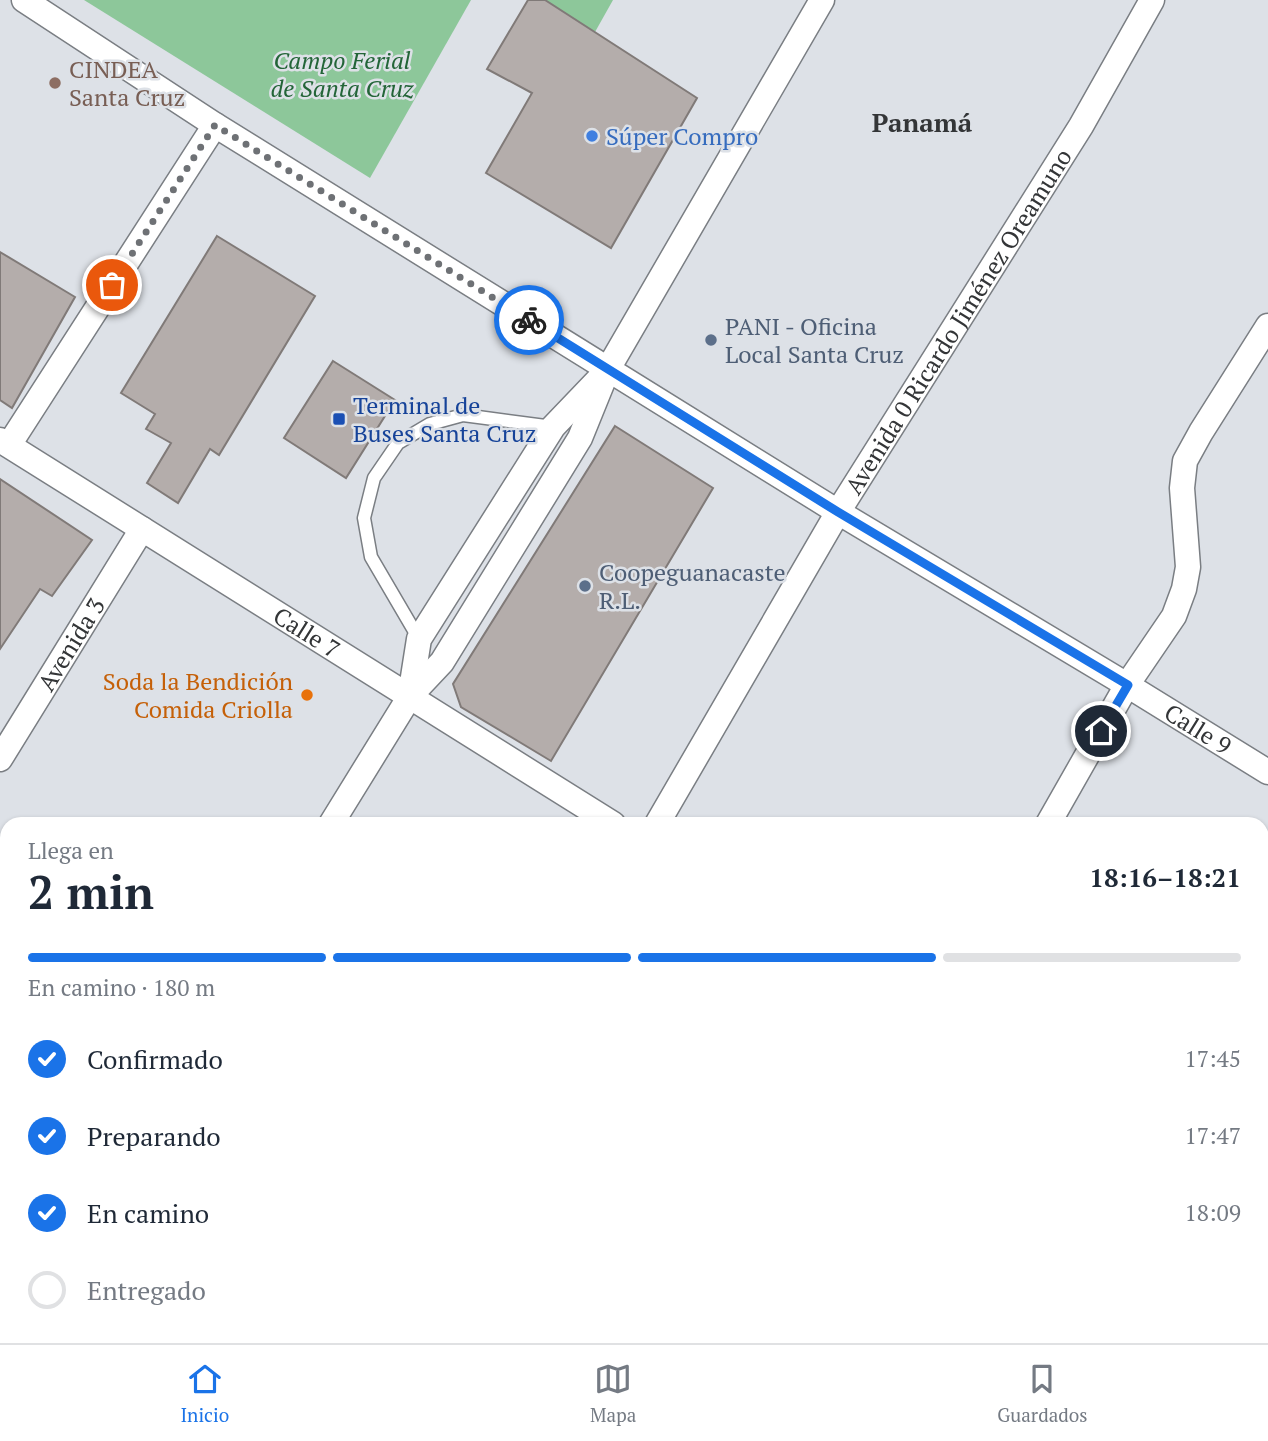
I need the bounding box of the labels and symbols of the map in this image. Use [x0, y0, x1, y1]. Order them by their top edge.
park label: Campo Ferial de Santa Cruz [270, 44, 414, 104]
place label: CINDEA Santa Cruz [69, 53, 185, 113]
marker: CINDEA Santa Cruz [47, 75, 63, 91]
district label: Panamá [872, 105, 973, 139]
place label: Súper Compro [606, 120, 758, 152]
marker: Súper Compro [584, 128, 600, 144]
street label: Avenida 0 Ricardo Jiménez Oreamuno [837, 142, 1079, 500]
pin [82, 255, 142, 315]
courier [494, 285, 564, 355]
place label: PANI - Oficina Local Santa Cruz [725, 310, 904, 370]
marker: PANI - Oficina Local Santa Cruz [703, 332, 719, 348]
place label: Terminal de Buses Santa Cruz [353, 389, 536, 449]
marker: Terminal de Buses Santa Cruz [331, 411, 347, 427]
place label: Coopeguanacaste R.L. [599, 556, 786, 616]
marker: Coopeguanacaste R.L. [577, 578, 593, 594]
street label: Avenida 3 [30, 591, 112, 697]
street label: Calle 7 [267, 599, 346, 665]
place label: Soda la Bendición Comida Criolla [103, 665, 293, 725]
marker: Soda la Bendición Comida Criolla [299, 687, 315, 703]
street label: Calle 9 [1159, 696, 1237, 762]
pin [1071, 701, 1131, 761]

